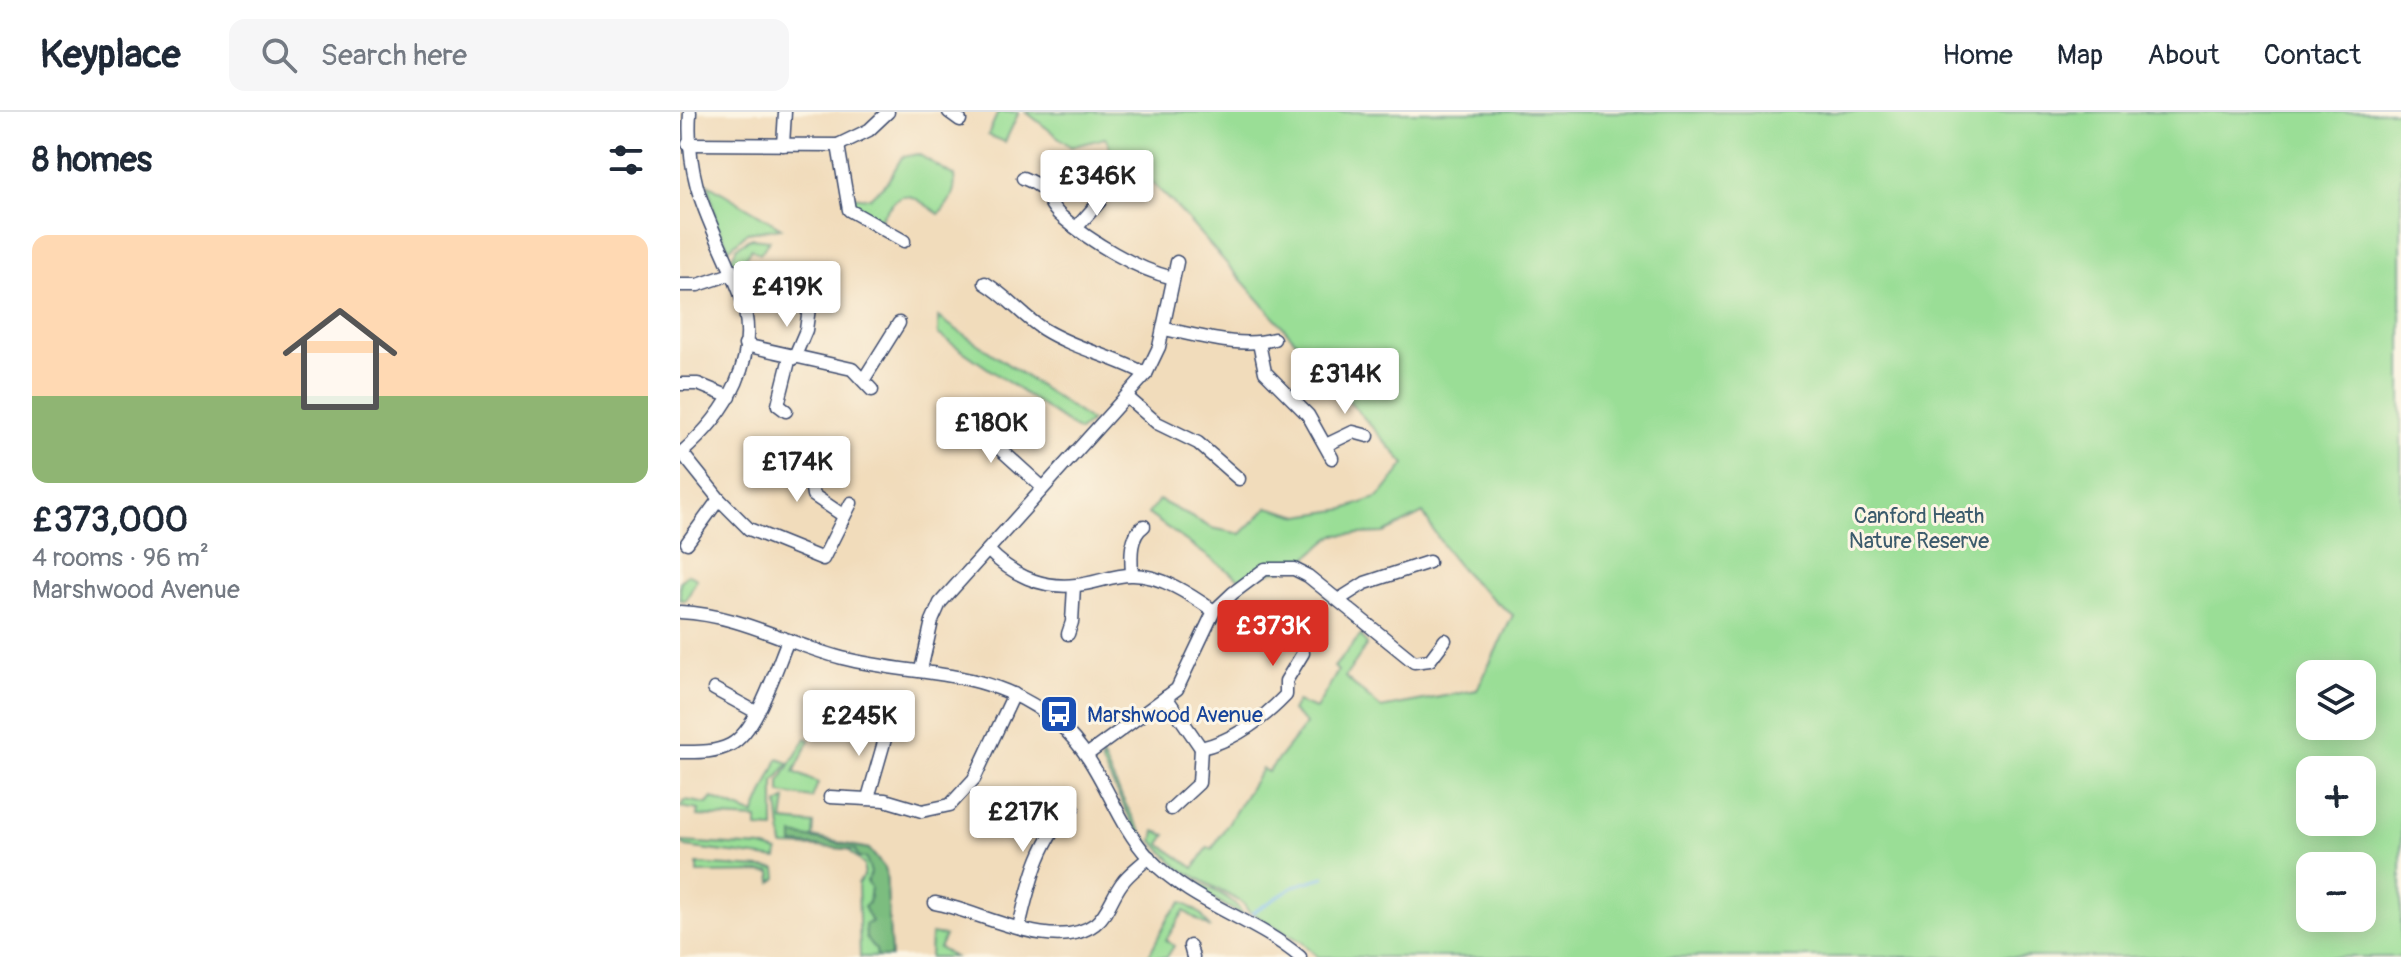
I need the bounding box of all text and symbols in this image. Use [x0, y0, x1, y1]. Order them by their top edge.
search box [229, 19, 789, 91]
text: Keyplace [40, 31, 181, 79]
icon: search [257, 33, 301, 77]
text: Search here [321, 37, 467, 74]
text: Home [1942, 38, 2013, 73]
text: Map [2057, 38, 2103, 73]
text: About [2147, 38, 2220, 73]
text: Contact [2264, 38, 2361, 73]
icon: filters [604, 138, 648, 182]
text: 8 homes [32, 139, 152, 182]
pin: £346K [1041, 150, 1153, 218]
text: £346K [1058, 160, 1136, 192]
pin: £419K [731, 261, 843, 329]
text: £419K [751, 271, 823, 303]
icon: home [268, 287, 412, 431]
pin: £314K [1289, 348, 1401, 416]
text: £314K [1309, 358, 1381, 390]
pin: £180K [935, 397, 1047, 465]
text: £180K [954, 407, 1028, 439]
pin: £174K [741, 436, 853, 504]
text: £174K [761, 446, 833, 478]
text: £373,000 [32, 499, 188, 542]
park label: Canford Heath Nature Reserve [1849, 502, 1989, 555]
text: 4 rooms · 96 m² [32, 542, 209, 574]
text: Marshwood Avenue [32, 574, 240, 606]
pin: £373K [1217, 600, 1329, 668]
text: £373K [1235, 610, 1311, 642]
map controls [2296, 660, 2376, 932]
button: layers [2296, 660, 2376, 740]
pin: £245K [803, 690, 915, 758]
bus stop icon: Marshwood Avenue [1038, 693, 1080, 735]
text: £245K [821, 700, 897, 732]
place label: Marshwood Avenue [1087, 701, 1263, 729]
button: + [2296, 756, 2376, 836]
pin: £217K [967, 786, 1079, 854]
text: £217K [988, 796, 1058, 828]
button: − [2296, 852, 2376, 932]

